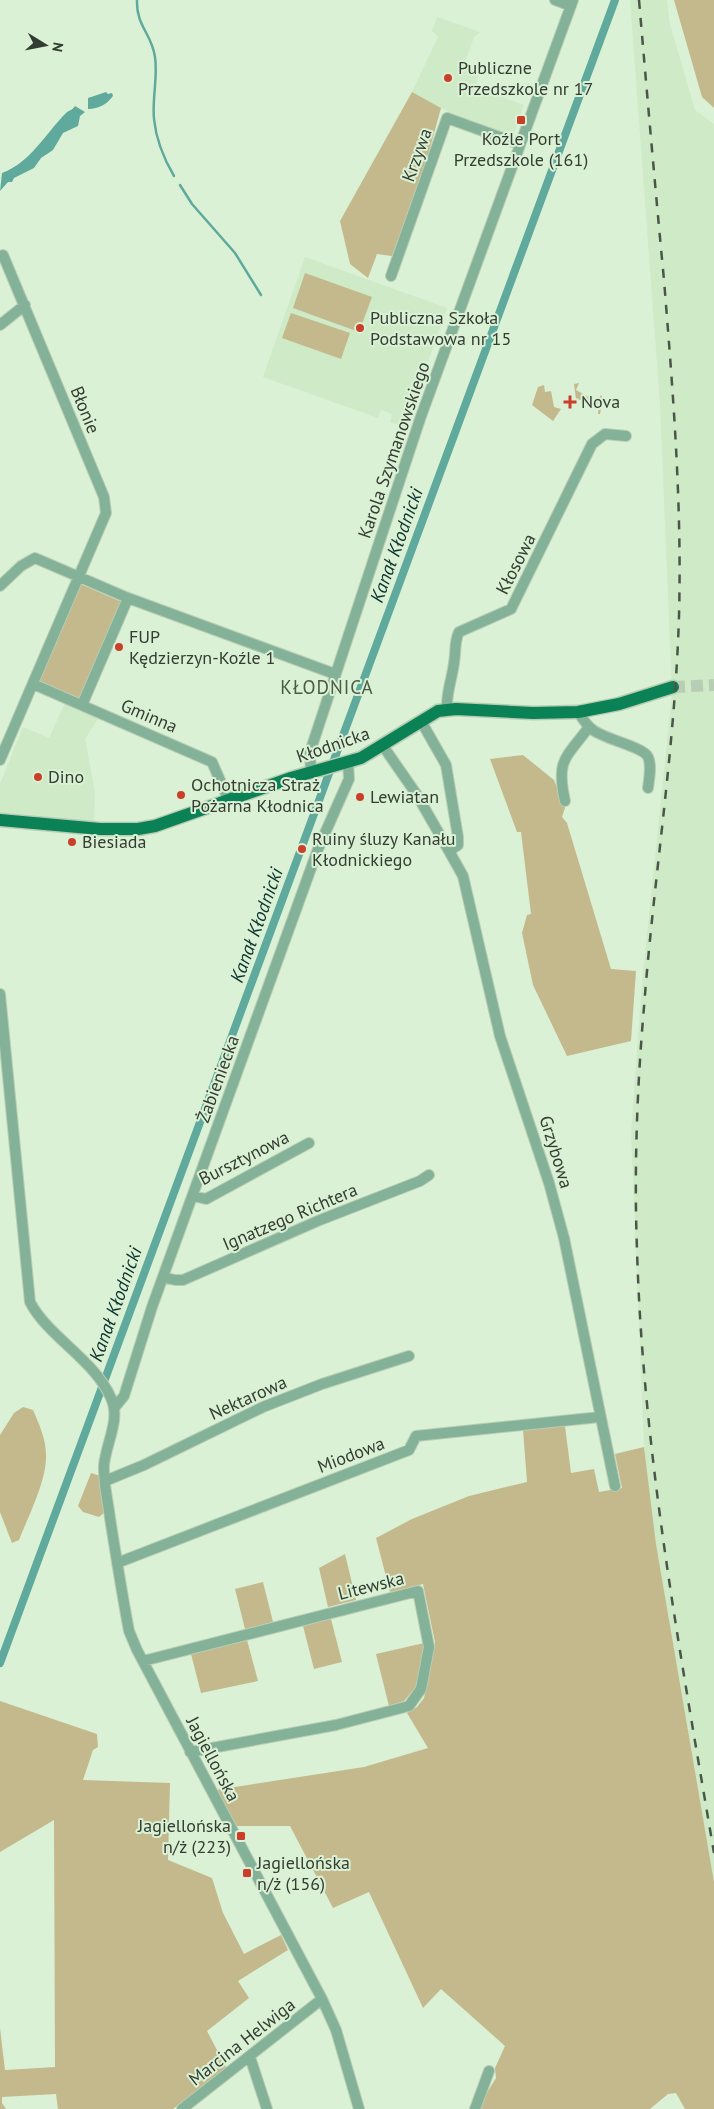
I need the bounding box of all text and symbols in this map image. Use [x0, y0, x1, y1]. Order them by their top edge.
north arrow [20, 20, 70, 70]
text: N [48, 41, 67, 53]
place label: Publiczne Przedszkole nr 17 [458, 56, 593, 100]
marker: Publiczne Przedszkole nr 17 [442, 72, 454, 84]
marker: Koźle Port Przedszkole (161) [515, 114, 527, 126]
street label: Krzywa [396, 125, 437, 185]
place label: Koźle Port Przedszkole (161) [454, 127, 588, 171]
place label: Publiczna Szkoła Podstawowa nr 15 [370, 306, 511, 350]
marker: Publiczna Szkoła Podstawowa nr 15 [354, 322, 366, 334]
street label: Karola Szymanowskiego [352, 358, 435, 541]
street label: Błonie [66, 383, 105, 437]
place label: Nova [581, 390, 620, 413]
marker: Nova [563, 395, 577, 409]
water label: Kanał Kłodnicki [364, 483, 428, 606]
street label: Kłosowa [491, 530, 541, 598]
place label: FUP Kędzierzyn-Koźle 1 [129, 625, 275, 669]
marker: FUP Kędzierzyn-Koźle 1 [113, 641, 125, 653]
district label: KŁODNICA [280, 675, 374, 699]
street label: Gminna [118, 693, 181, 738]
street label: Kłodnicka [293, 721, 372, 768]
place label: Dino [48, 765, 84, 788]
marker: Dino [32, 771, 44, 783]
place label: Ochotnicza Straż Pożarna Kłodnica [191, 773, 324, 817]
place label: Lewiatan [370, 785, 439, 808]
marker: Ochotnicza Straż Pożarna Kłodnica [175, 789, 187, 801]
marker: Lewiatan [354, 791, 366, 803]
place label: Ruiny śluzy Kanału Kłodnickiego [312, 827, 456, 871]
place label: Biesiada [82, 830, 146, 853]
marker: Biesiada [66, 836, 78, 848]
marker: Ruiny śluzy Kanału Kłodnickiego [296, 843, 308, 855]
water label: Kanał Kłodnicki [224, 863, 288, 986]
street label: Żabieniecka [191, 1032, 244, 1126]
street label: Grzybowa [535, 1113, 578, 1191]
street label: Bursztynowa [195, 1125, 293, 1190]
street label: Ignatzego Richtera [219, 1178, 361, 1255]
water label: Kanał Kłodnicki [83, 1242, 147, 1365]
street label: Nektarowa [205, 1370, 290, 1425]
street label: Miodowa [314, 1431, 388, 1478]
street label: Litewska [335, 1566, 406, 1605]
street label: Jagiellońska [181, 1711, 245, 1805]
place label: Jagiellońska n/ż (223) [137, 1814, 231, 1858]
marker: Jagiellońska n/ż (223) [235, 1830, 247, 1842]
place label: Jagiellońska n/ż (156) [256, 1851, 350, 1895]
marker: Jagiellońska n/ż (156) [241, 1867, 253, 1879]
street label: Marcina Helwiga [184, 1993, 300, 2090]

